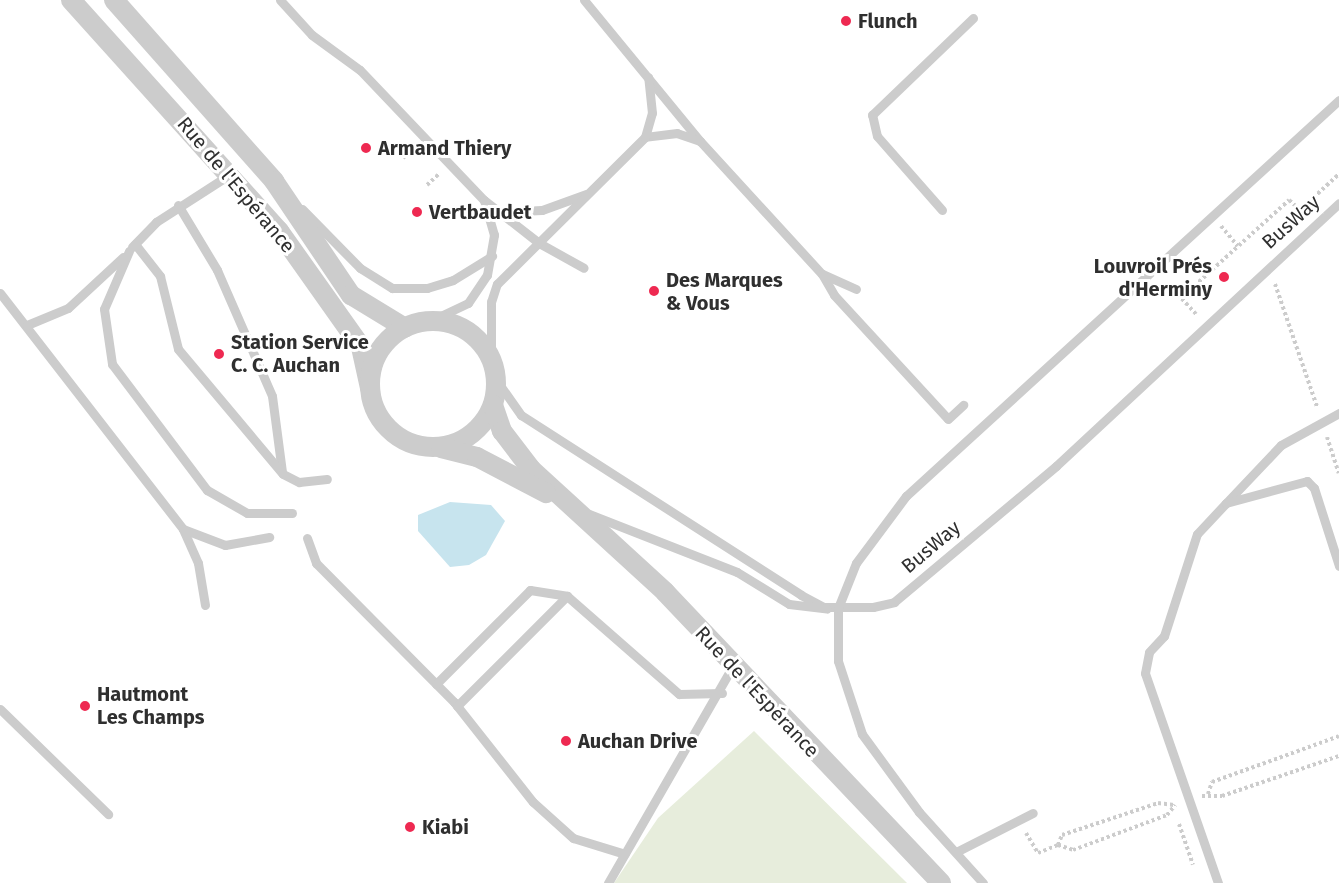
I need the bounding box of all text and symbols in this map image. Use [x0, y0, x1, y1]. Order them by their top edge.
place label: Flunch [858, 9, 918, 33]
marker: Flunch [839, 14, 853, 28]
street label: Rue de l'Espérance [172, 112, 300, 258]
place label: Armand Thiery [378, 136, 511, 160]
marker: Armand Thiery [359, 141, 373, 155]
street label: BusWay [1257, 190, 1325, 254]
place label: Vertbaudet [429, 200, 532, 224]
marker: Vertbaudet [410, 205, 424, 219]
place label: Louvroil Prés d'Herminy [1094, 254, 1212, 301]
place label: Des Marques & Vous [666, 268, 783, 315]
marker: Louvroil Prés d'Herminy [1217, 270, 1231, 284]
marker: Des Marques & Vous [647, 284, 661, 298]
place label: Station Service C. C. Auchan [231, 330, 369, 377]
marker: Station Service C. C. Auchan [212, 347, 226, 361]
street label: BusWay [897, 515, 965, 579]
street label: Rue de l'Espérance [690, 621, 824, 763]
place label: Hautmont Les Champs [97, 682, 204, 729]
marker: Hautmont Les Champs [78, 699, 92, 713]
place label: Auchan Drive [578, 729, 697, 753]
marker: Auchan Drive [559, 734, 573, 748]
place label: Kiabi [422, 815, 469, 839]
marker: Kiabi [403, 820, 417, 834]

